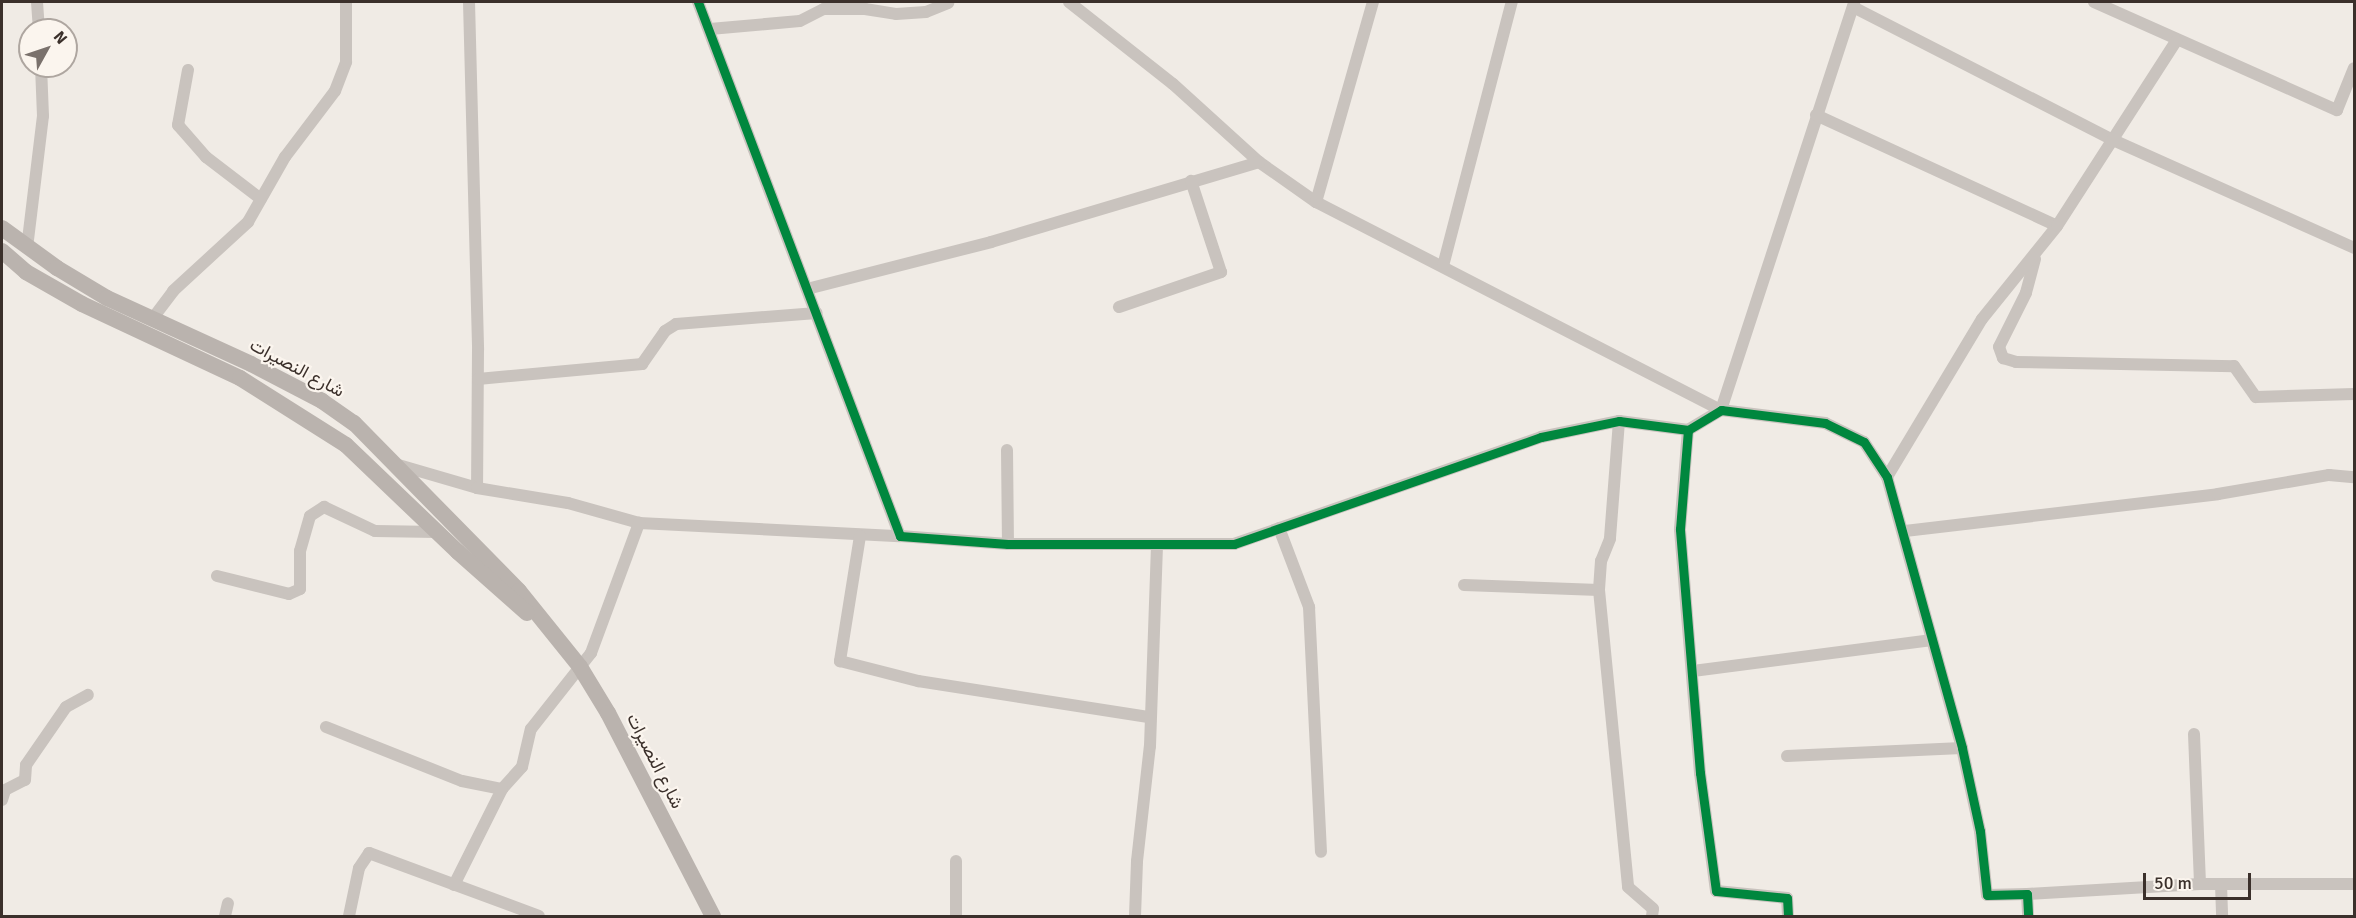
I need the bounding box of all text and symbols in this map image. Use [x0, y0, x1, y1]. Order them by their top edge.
north arrow [18, 18, 78, 78]
text: N [49, 27, 71, 48]
street label: شارع النصيرات [246, 334, 348, 402]
street label: شارع النصيرات [622, 710, 688, 812]
scale bar [2146, 861, 2254, 899]
text: 50 m [2154, 872, 2192, 894]

